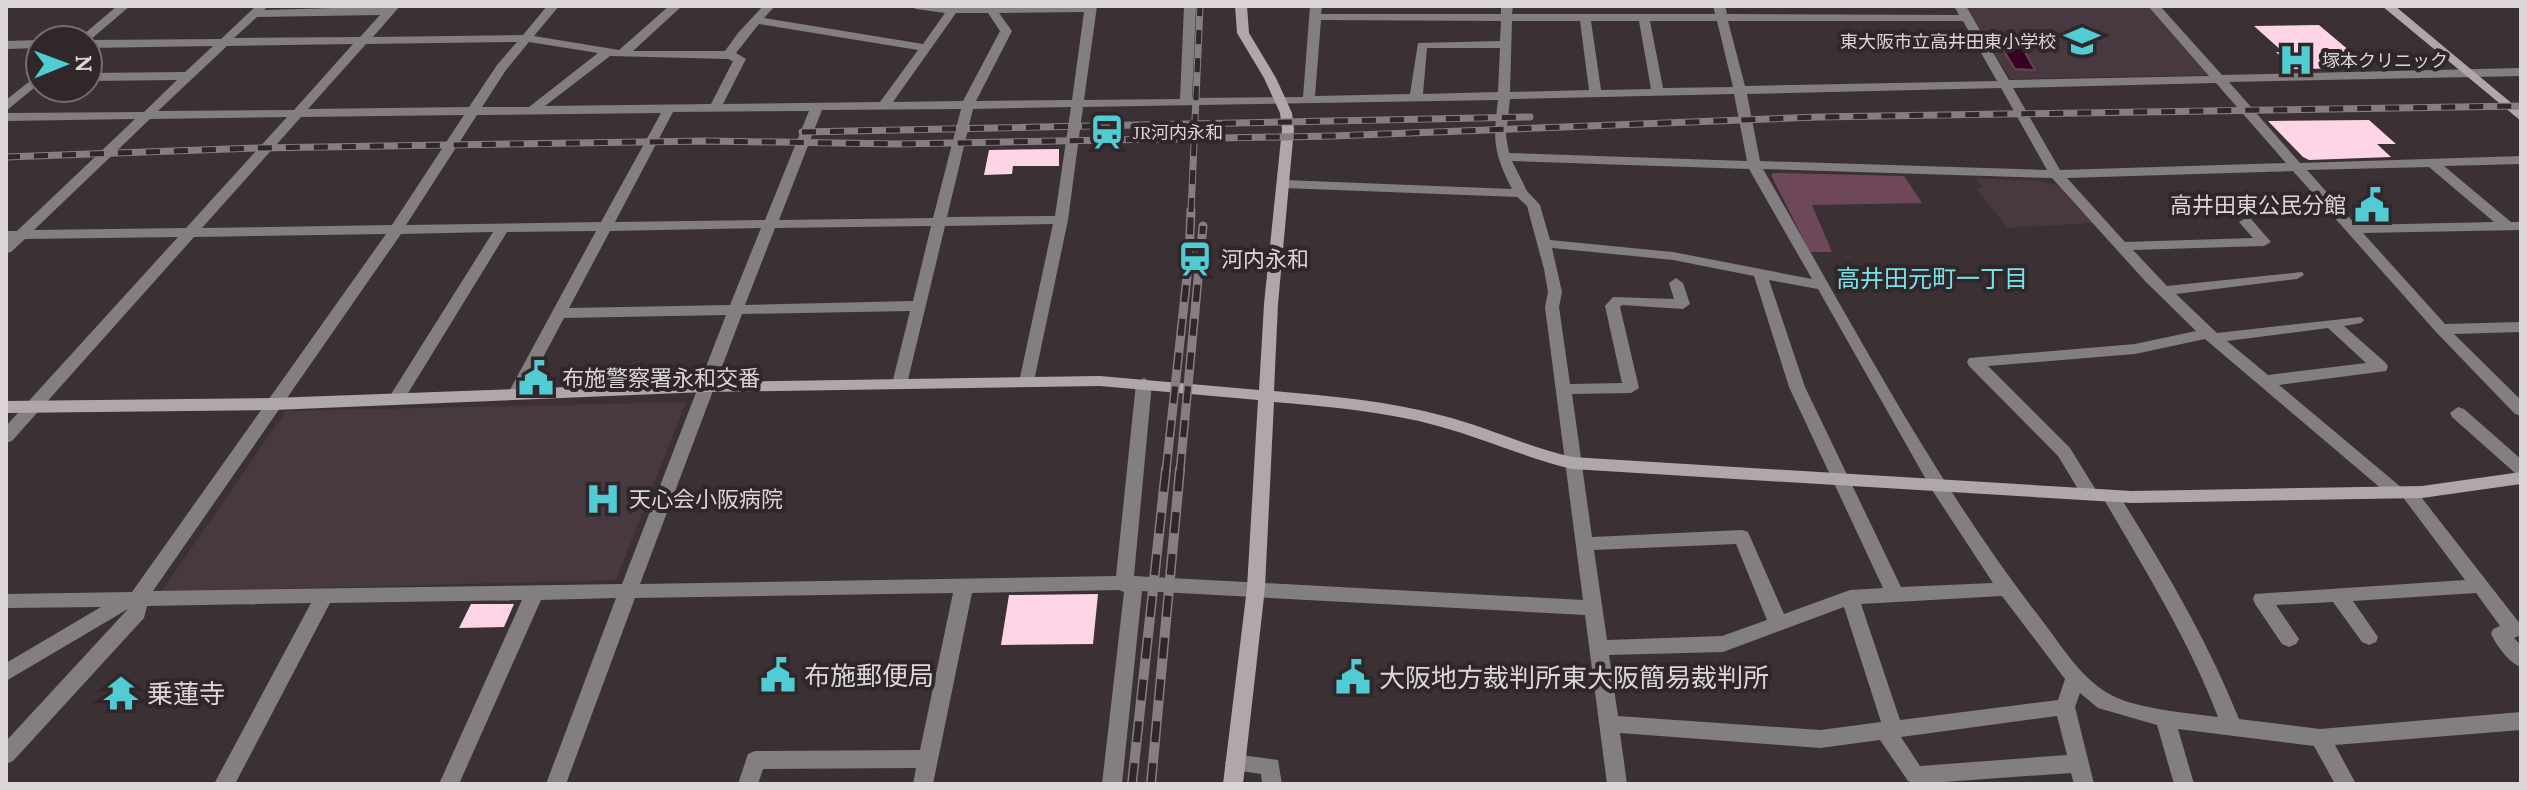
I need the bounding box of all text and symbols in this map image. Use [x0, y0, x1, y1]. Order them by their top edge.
school or university icon: 東大阪市立高井田東小学校 [2063, 22, 2101, 60]
north arrow [24, 24, 104, 104]
place label: 東大阪市立高井田東小学校 [1840, 30, 2056, 53]
hospital icon: 塚本クリニック [2277, 41, 2315, 79]
place label: 塚本クリニック [2322, 49, 2448, 72]
text: N [70, 55, 98, 72]
station icon: JR河内永和 [1088, 113, 1126, 151]
place label: JR河内永和 [1132, 121, 1223, 144]
public building icon: 高井田東公民分館 [2353, 186, 2391, 224]
place label: 高井田東公民分館 [2170, 191, 2346, 219]
station icon: 河内永和 [1176, 240, 1214, 278]
place label: 河内永和 [1221, 245, 1309, 273]
district label: 高井田元町一丁目 [1836, 263, 2028, 294]
public building icon: 布施警察署永和交番 [517, 359, 555, 397]
place label: 布施警察署永和交番 [562, 364, 760, 392]
hospital icon: 天心会小阪病院 [584, 480, 622, 518]
place label: 天心会小阪病院 [629, 485, 783, 513]
public building icon: 布施郵便局 [759, 656, 797, 694]
public building icon: 大阪地方裁判所東大阪簡易裁判所 [1334, 658, 1372, 696]
place label: 布施郵便局 [804, 659, 934, 692]
place label: 大阪地方裁判所東大阪簡易裁判所 [1379, 661, 1769, 694]
temple icon: 乗蓮寺 [102, 674, 140, 712]
place label: 乗蓮寺 [147, 677, 225, 710]

